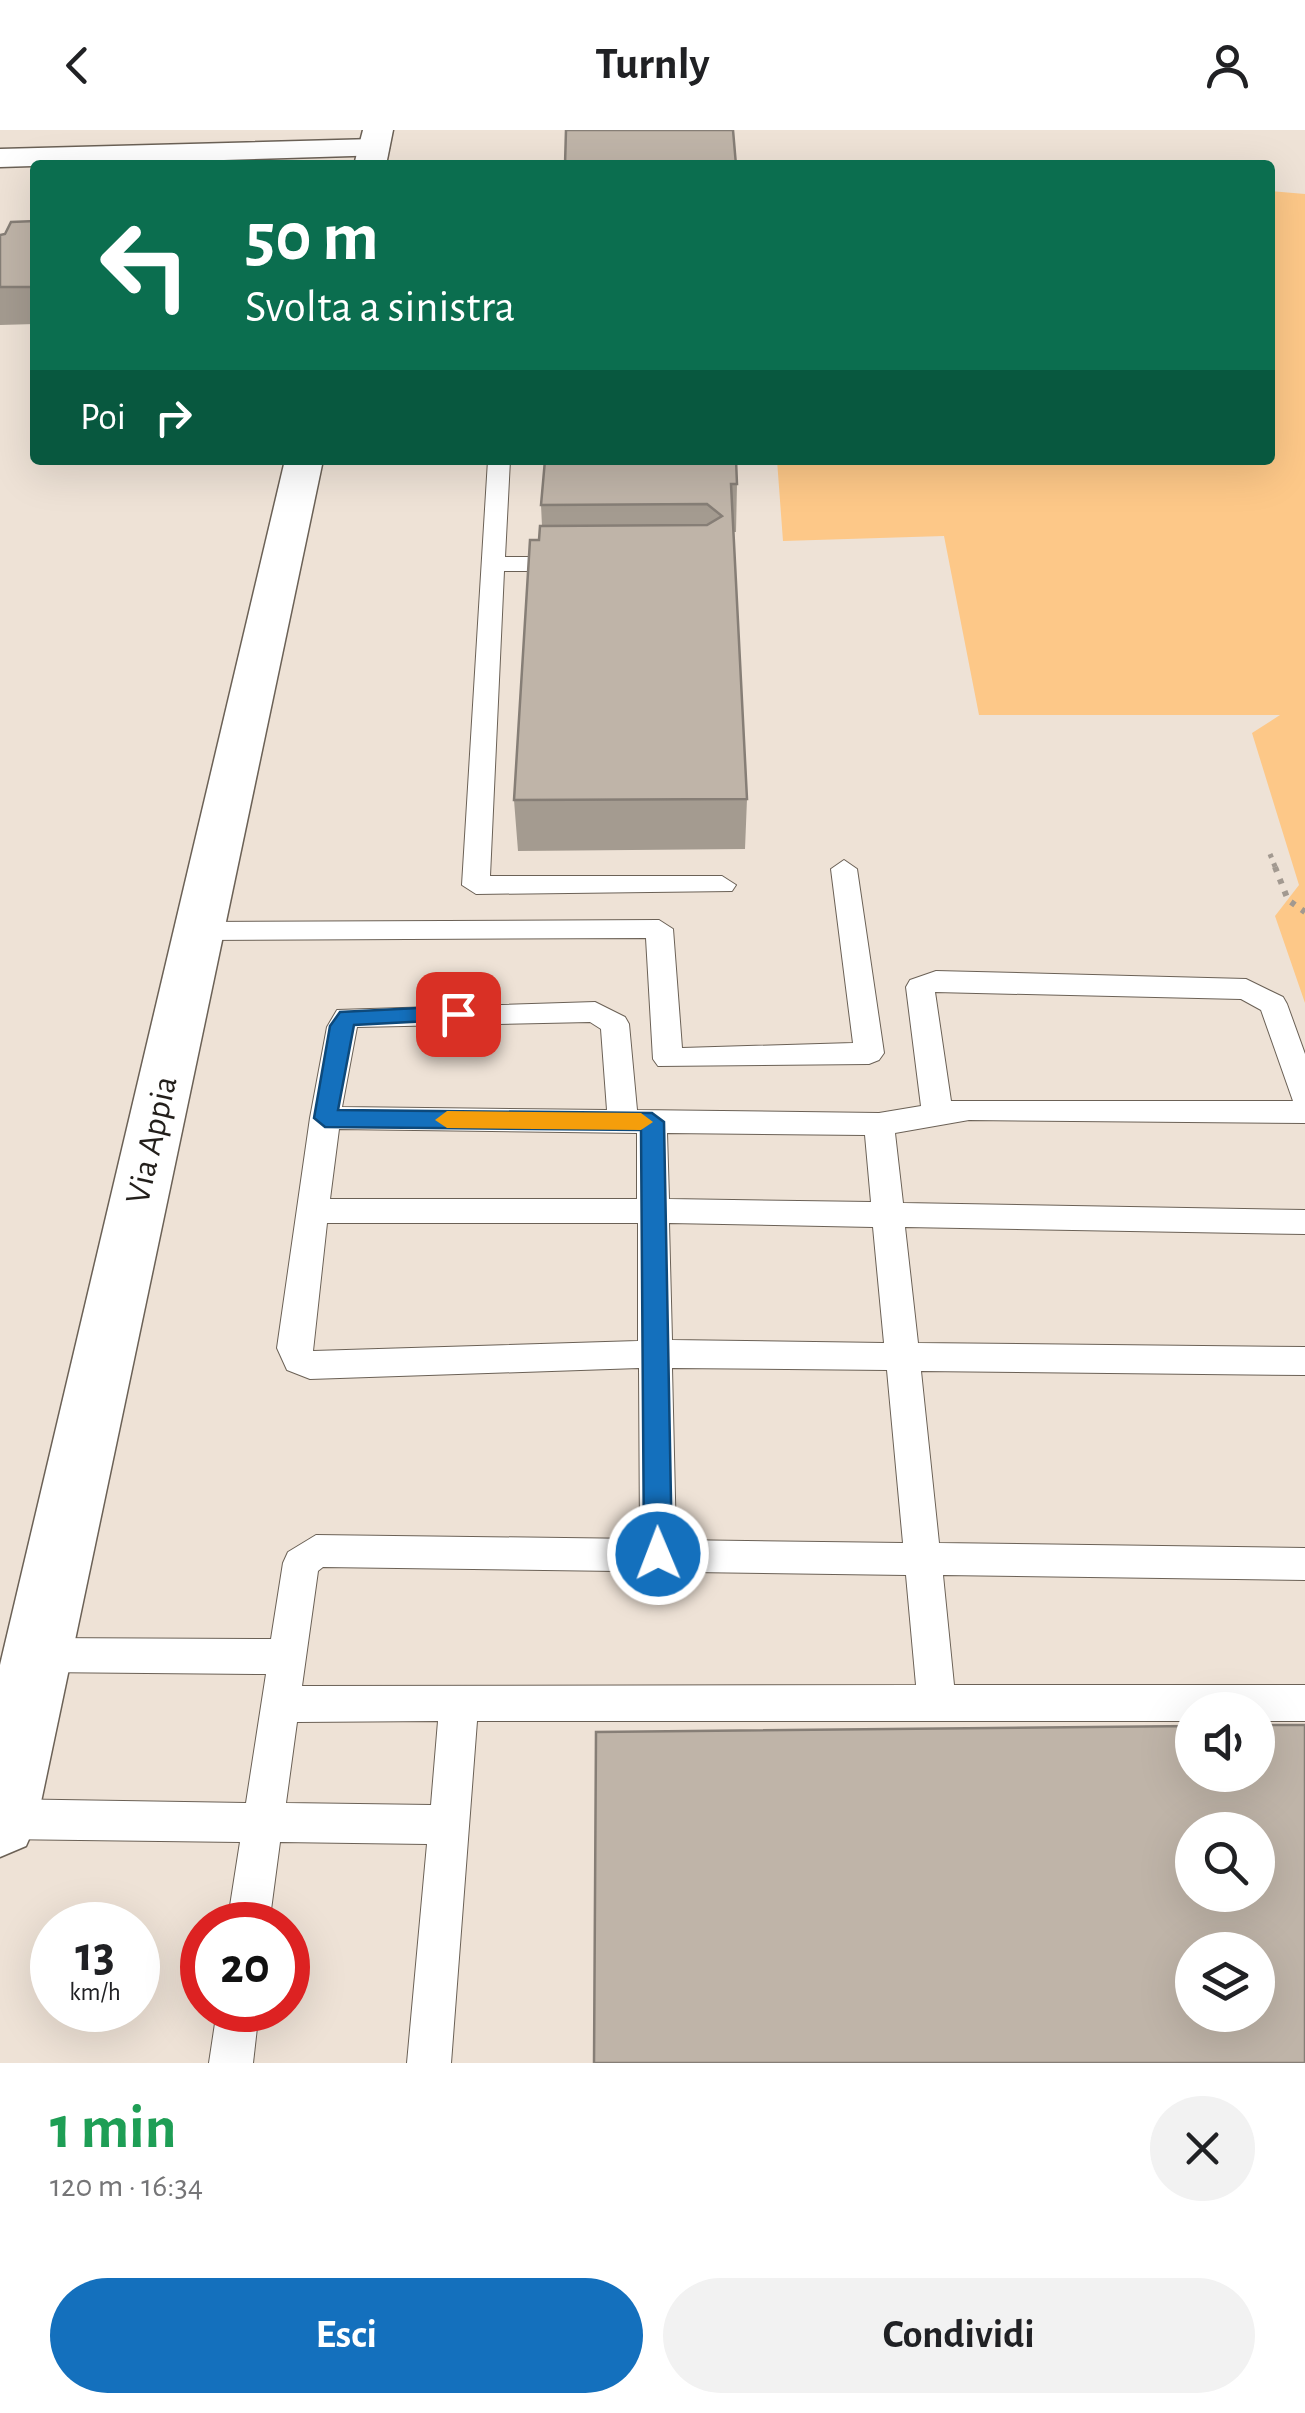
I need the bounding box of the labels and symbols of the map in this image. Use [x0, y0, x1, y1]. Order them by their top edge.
pin [416, 972, 501, 1057]
street label: Via Appia [120, 1073, 184, 1207]
position arrow [606, 1502, 710, 1606]
speed limit sign: 20 [180, 1902, 310, 2032]

